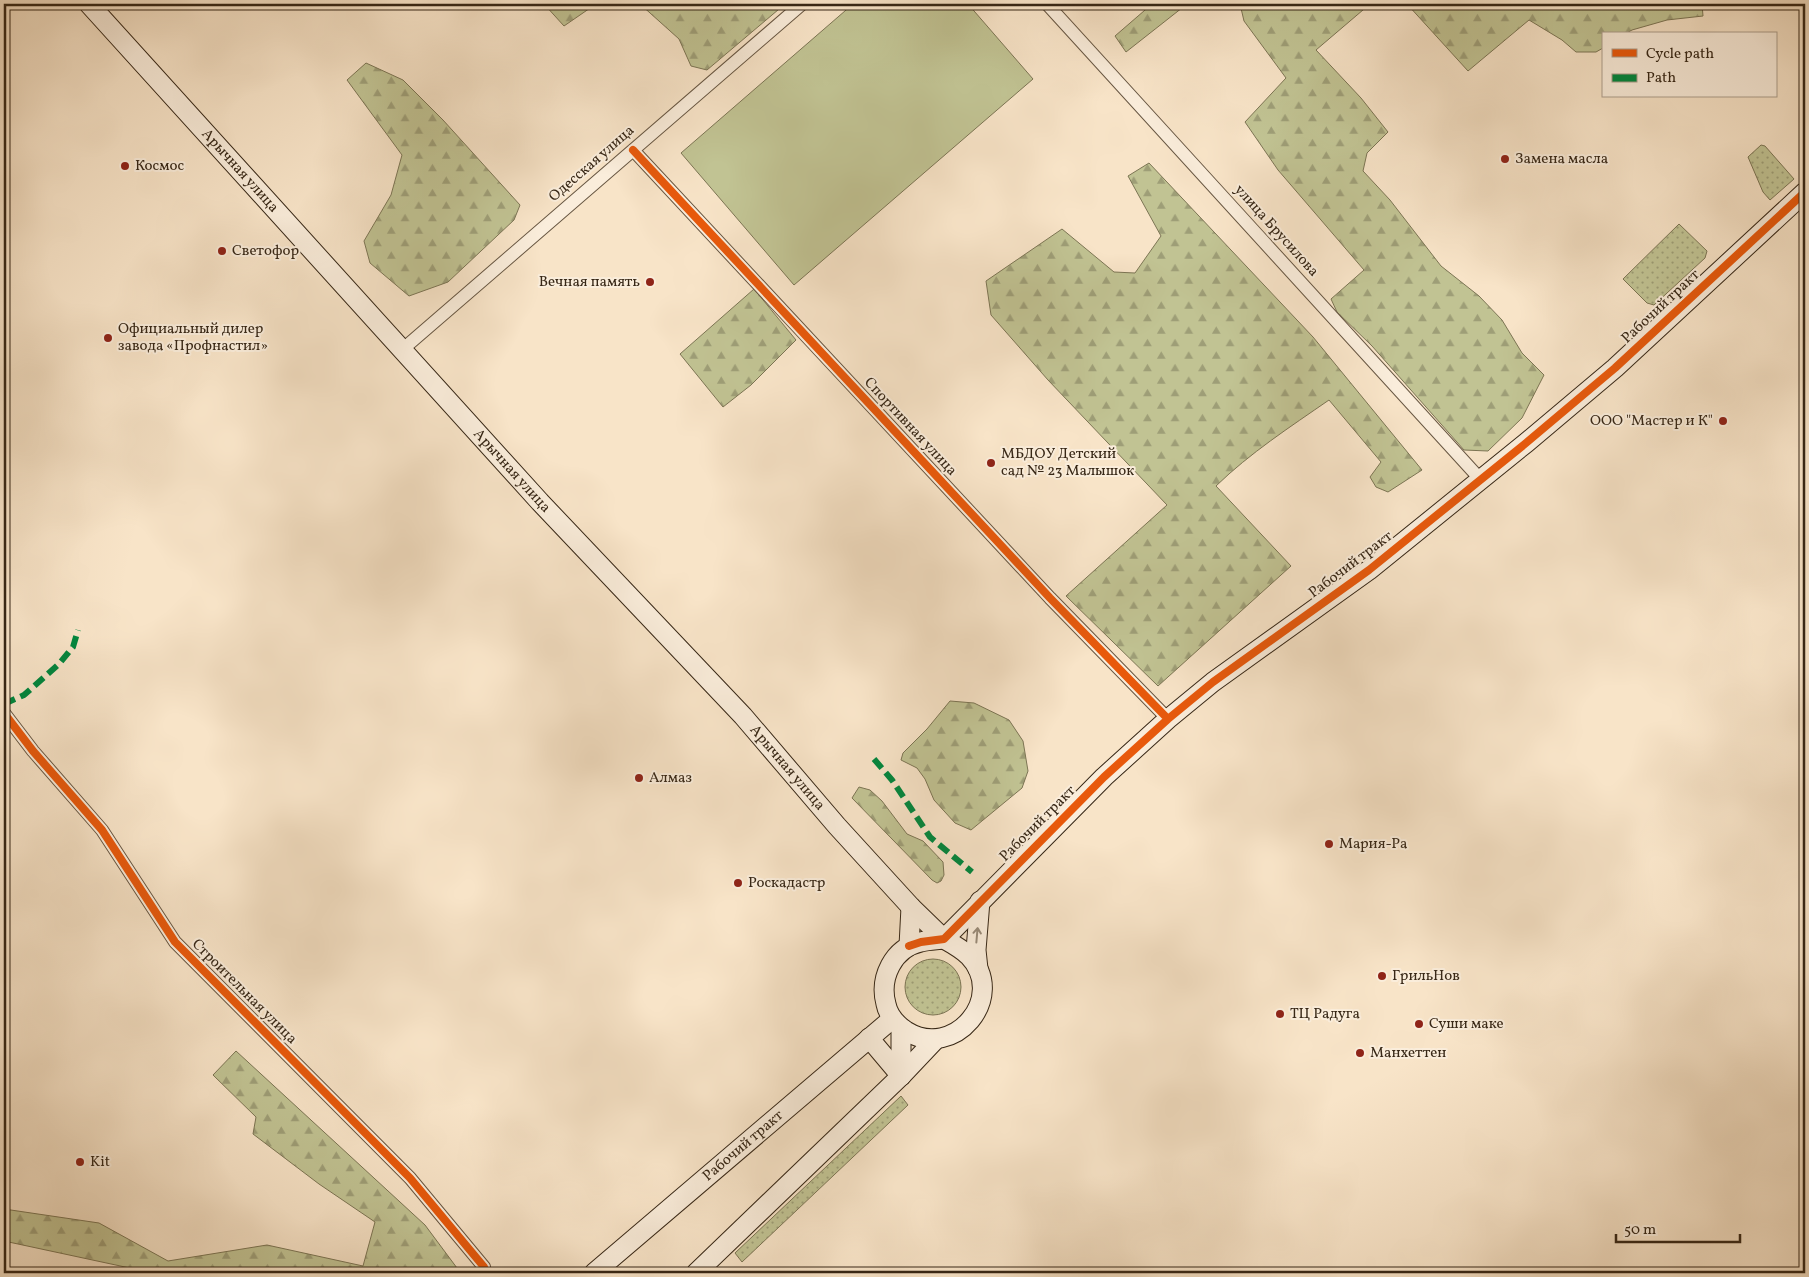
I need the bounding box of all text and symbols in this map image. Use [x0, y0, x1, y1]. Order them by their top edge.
legend [1602, 32, 1776, 98]
text: Cycle path [1646, 44, 1714, 65]
text: Path [1646, 68, 1676, 89]
street label: Одесская улица [545, 121, 639, 207]
street label: Арычная улица [196, 124, 284, 217]
place label: Замена масла [1515, 149, 1608, 170]
marker: Замена масла [1499, 153, 1511, 165]
place label: Космос [135, 156, 185, 177]
marker: Космос [119, 160, 131, 172]
street label: улица Брусилова [1229, 180, 1323, 282]
place label: Светофор [232, 241, 299, 262]
marker: Светофор [216, 245, 228, 257]
street label: Рабочий тракт [1617, 265, 1705, 349]
place label: Вечная память [539, 272, 640, 293]
marker: Вечная память [644, 276, 656, 288]
place label: Официальный дилер завода «Профнастил» [118, 319, 268, 357]
marker: Официальный дилер завода «Профнастил» [102, 332, 114, 344]
street label: Спортивная улица [859, 373, 961, 481]
place label: ООО "Мастер и К" [1590, 411, 1713, 432]
marker: ООО "Мастер и К" [1717, 415, 1729, 427]
street label: Арычная улица [468, 424, 556, 518]
place label: МБДОУ Детский сад № 23 Малышок [1001, 444, 1134, 482]
marker: МБДОУ Детский сад № 23 Малышок [985, 457, 997, 469]
street label: Рабочий тракт [1305, 526, 1398, 604]
street label: Арычная улица [745, 720, 830, 815]
place label: Алмаз [649, 768, 692, 789]
marker: Алмаз [633, 772, 645, 784]
street label: Рабочий тракт [995, 781, 1081, 867]
place label: Мария-Ра [1339, 834, 1408, 855]
marker: Мария-Ра [1323, 838, 1335, 850]
place label: Роскадастр [748, 873, 825, 894]
marker: Роскадастр [732, 877, 744, 889]
one-way arrow [972, 927, 982, 943]
street label: Строительная улица [187, 935, 301, 1049]
place label: ГрильНов [1392, 966, 1460, 987]
marker: ГрильНов [1376, 970, 1388, 982]
place label: ТЦ Радуга [1290, 1004, 1360, 1025]
marker: ТЦ Радуга [1274, 1008, 1286, 1020]
place label: Суши маке [1429, 1014, 1504, 1035]
marker: Суши маке [1413, 1018, 1425, 1030]
place label: Манхеттен [1370, 1043, 1446, 1064]
marker: Манхеттен [1354, 1047, 1366, 1059]
street label: Рабочий тракт [698, 1105, 788, 1186]
place label: Kit [90, 1152, 110, 1173]
marker: Kit [74, 1156, 86, 1168]
scale bar [1616, 1212, 1740, 1244]
text: 50 m [1624, 1220, 1656, 1241]

